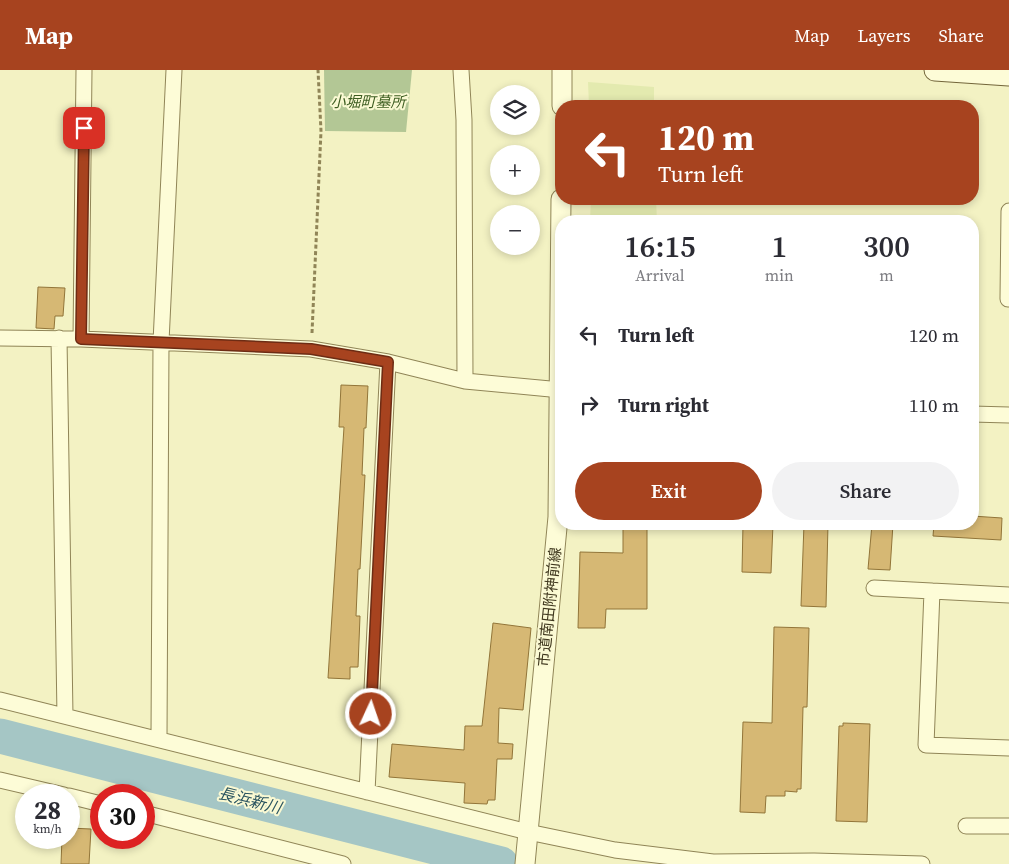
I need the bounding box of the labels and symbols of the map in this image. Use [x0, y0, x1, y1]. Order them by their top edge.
park label: 小堀町墓所 [330, 91, 408, 112]
pin [63, 107, 105, 149]
street label: 市道南田附神前線 [532, 546, 566, 668]
position arrow [344, 687, 396, 739]
water label: 長浜新川 [216, 782, 286, 819]
speed limit sign: 30 [90, 784, 155, 849]

